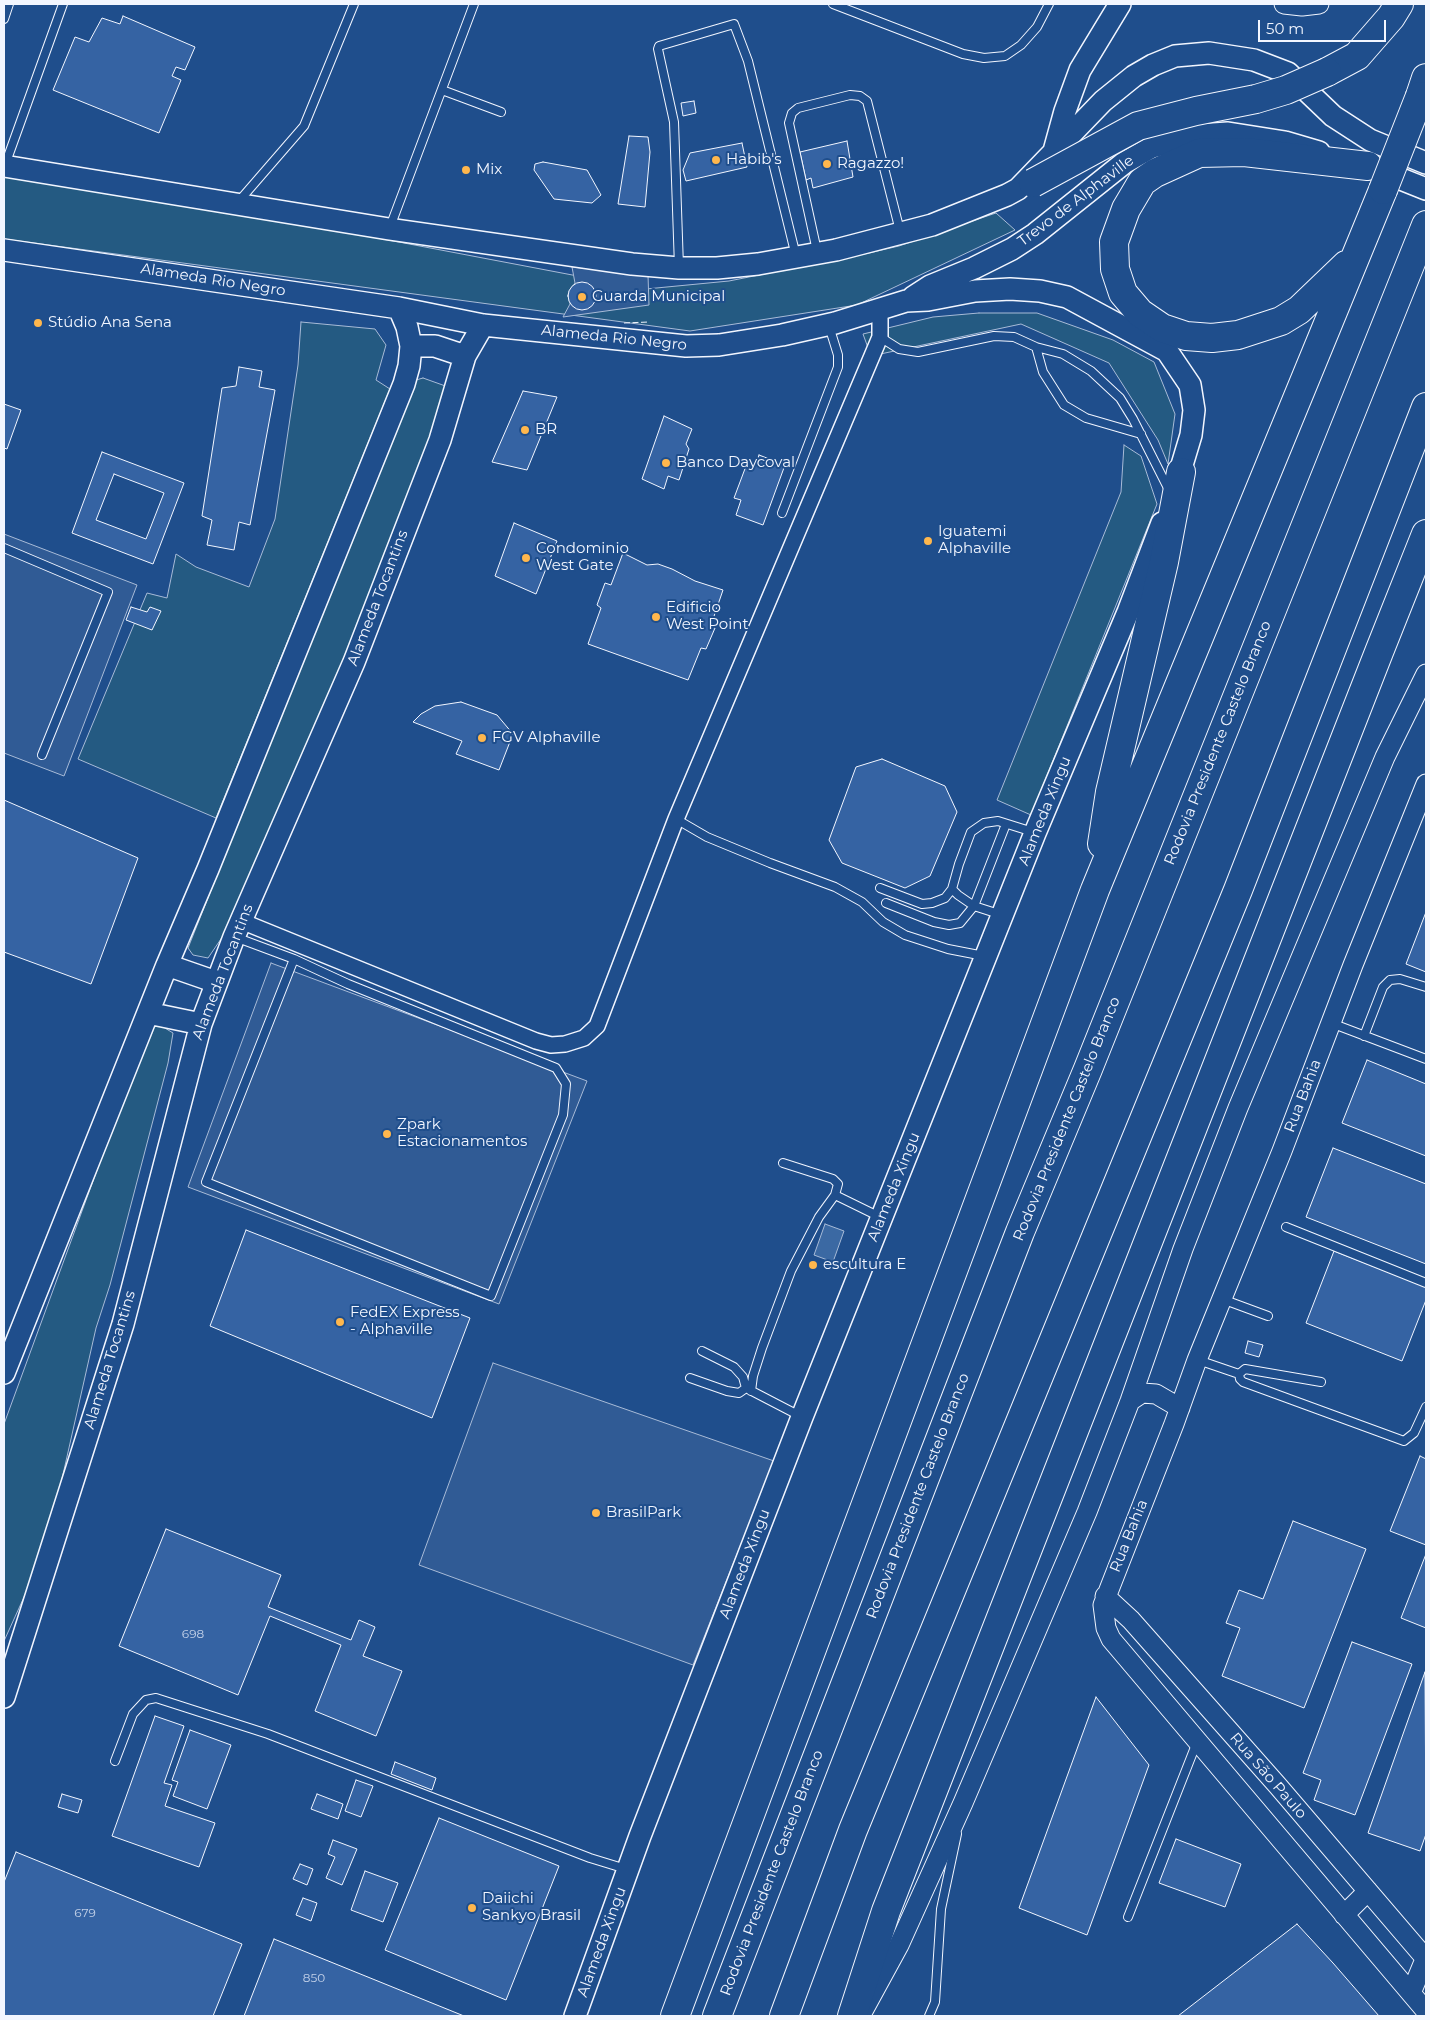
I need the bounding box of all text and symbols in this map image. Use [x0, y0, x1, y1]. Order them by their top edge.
scale bar [1260, 10, 1388, 42]
text: 50 m [1266, 19, 1304, 38]
place label: Habib's [726, 151, 782, 169]
street label: Trevo de Alphaville [1014, 151, 1138, 251]
marker: Habib's [710, 154, 722, 166]
place label: Ragazzo! [837, 155, 904, 173]
marker: Ragazzo! [821, 158, 833, 170]
place label: Mix [476, 161, 502, 179]
marker: Mix [460, 164, 472, 176]
street label: Alameda Rio Negro [139, 260, 287, 300]
place label: Guarda Municipal [592, 288, 725, 306]
marker: Guarda Municipal [576, 291, 588, 303]
place label: Stúdio Ana Sena [48, 314, 172, 332]
marker: Stúdio Ana Sena [32, 317, 44, 329]
street label: Alameda Rio Negro [540, 321, 688, 355]
place label: BR [535, 421, 557, 439]
marker: BR [519, 424, 531, 436]
place label: Banco Daycoval [676, 454, 795, 472]
marker: Banco Daycoval [660, 457, 672, 469]
place label: Iguatemi Alphaville [938, 523, 1011, 558]
street label: Alameda Tocantins [344, 528, 412, 668]
marker: Iguatemi Alphaville [922, 535, 934, 547]
place label: Condominio West Gate [536, 540, 629, 575]
marker: Condominio West Gate [520, 552, 532, 564]
place label: Edificio West Point [666, 599, 748, 634]
marker: Edificio West Point [650, 611, 662, 623]
street label: Rodovia Presidente Castelo Branco [1161, 618, 1275, 868]
place label: FGV Alphaville [492, 729, 600, 747]
marker: FGV Alphaville [476, 732, 488, 744]
street label: Alameda Xingu [1015, 754, 1075, 868]
street label: Alameda Tocantins [189, 902, 257, 1042]
street label: Rodovia Presidente Castelo Branco [1010, 994, 1124, 1244]
street label: Rua Bahia [1281, 1057, 1325, 1135]
place label: Zpark Estacionamentos [397, 1116, 527, 1151]
marker: Zpark Estacionamentos [381, 1128, 393, 1140]
street label: Alameda Xingu [864, 1130, 924, 1244]
place label: escultura E [823, 1256, 906, 1274]
marker: escultura E [807, 1259, 819, 1271]
street label: Alameda Tocantins [80, 1289, 140, 1431]
place label: FedEX Express - Alphaville [350, 1304, 460, 1339]
marker: FedEX Express - Alphaville [334, 1316, 346, 1328]
street label: Rodovia Presidente Castelo Branco [863, 1371, 973, 1621]
street label: Rua Bahia [1106, 1497, 1152, 1575]
place label: BrasilPark [606, 1504, 681, 1522]
marker: BrasilPark [590, 1507, 602, 1519]
street label: Alameda Xingu [716, 1507, 774, 1621]
house number: 698 [182, 1627, 204, 1641]
street label: Rua São Paulo [1226, 1729, 1310, 1823]
street label: Rodovia Presidente Castelo Branco [717, 1748, 827, 1998]
street label: Alameda Xingu [574, 1884, 630, 2000]
place label: Daiichi Sankyo Brasil [482, 1890, 581, 1925]
marker: Daiichi Sankyo Brasil [466, 1902, 478, 1914]
house number: 679 [74, 1906, 96, 1920]
house number: 850 [303, 1971, 325, 1985]

